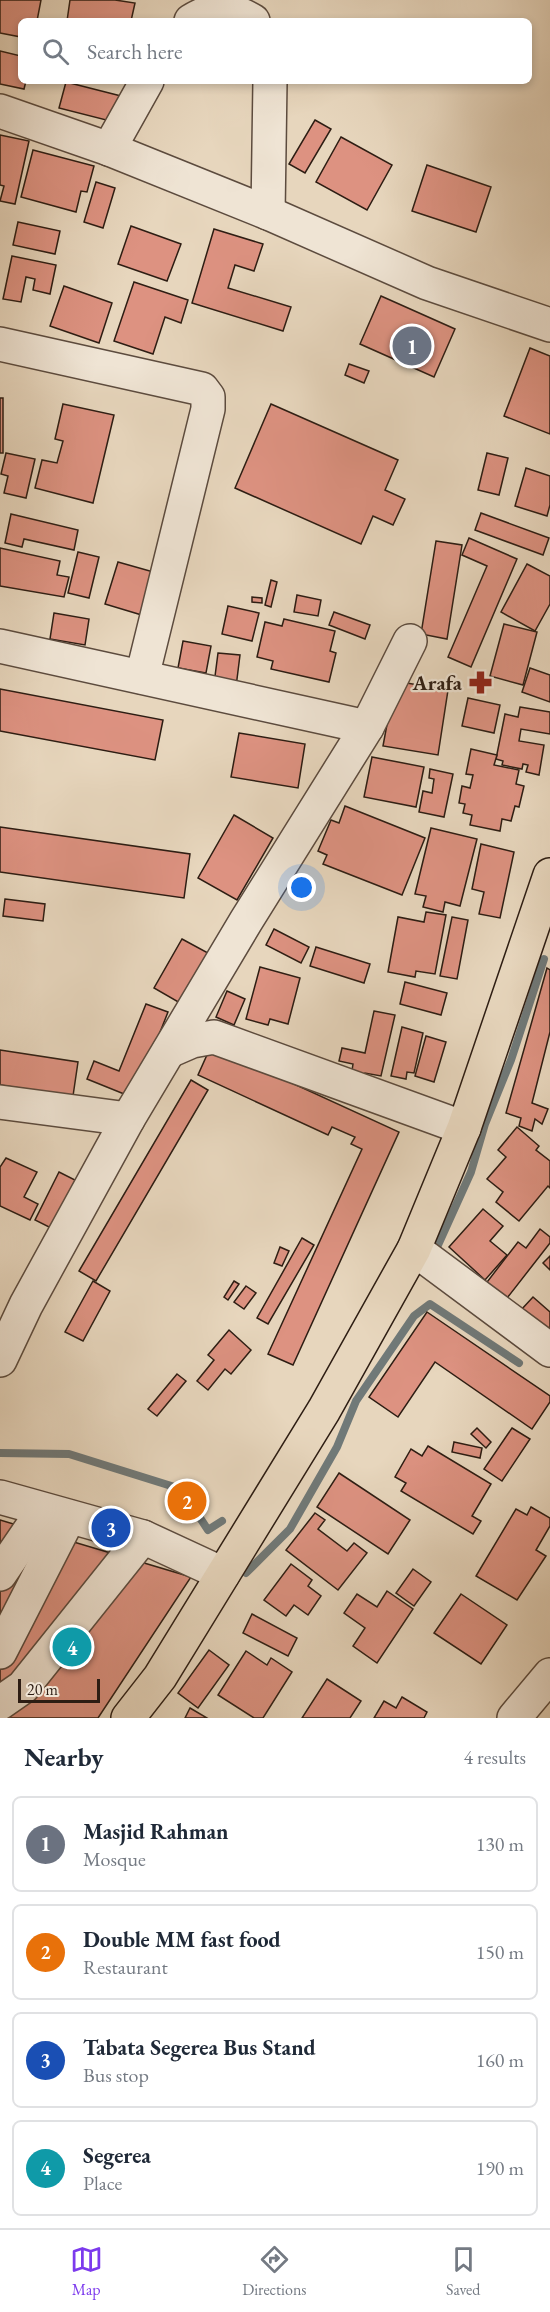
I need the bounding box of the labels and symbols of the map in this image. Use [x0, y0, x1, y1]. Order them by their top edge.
pin: 1 [392, 324, 432, 368]
place label: Arafa [412, 669, 463, 696]
pharmacy icon: Arafa [467, 669, 493, 695]
your location [287, 873, 316, 902]
pin: 2 [168, 1478, 207, 1524]
pin: 3 [92, 1506, 130, 1550]
pin: 4 [52, 1624, 92, 1670]
scale bar [18, 1676, 100, 1704]

